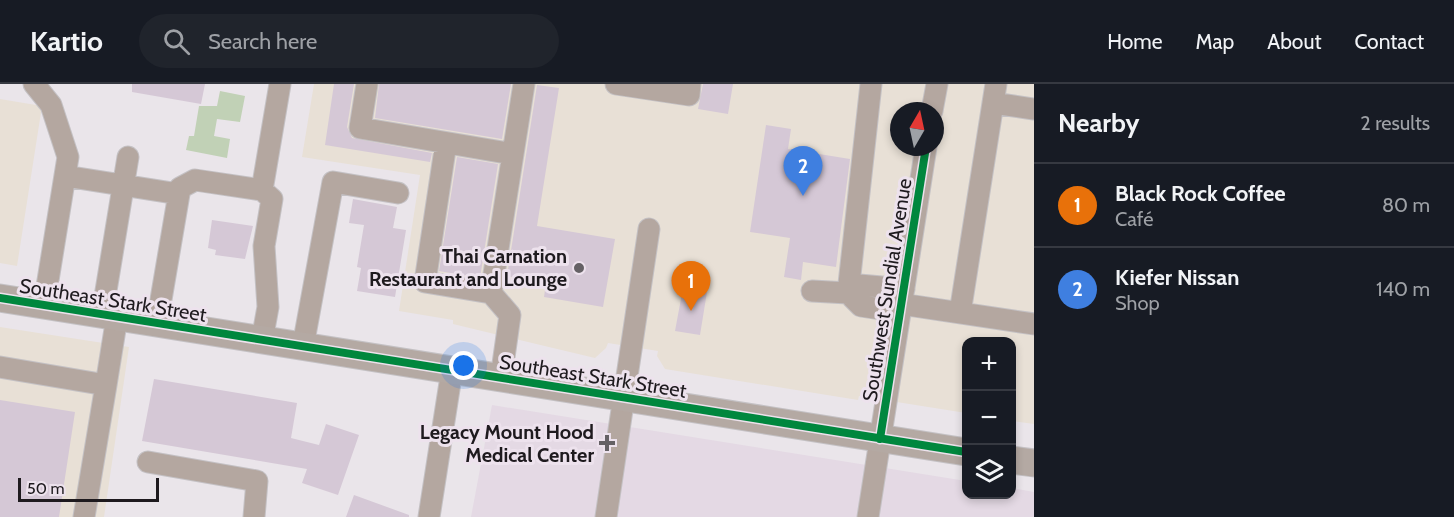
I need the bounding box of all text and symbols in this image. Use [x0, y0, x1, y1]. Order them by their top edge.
search box [139, 14, 559, 68]
text: Kartio [30, 24, 103, 58]
icon: search [160, 25, 193, 58]
text: Search here [208, 28, 317, 55]
text: Home [1107, 29, 1163, 54]
text: Map [1196, 29, 1234, 54]
text: About [1267, 29, 1321, 54]
text: Contact [1354, 29, 1424, 54]
north arrow [890, 102, 944, 156]
text: Nearby [1058, 107, 1139, 139]
text: 2 results [1360, 111, 1430, 135]
pin: 2 [784, 147, 822, 196]
street label: Southwest Sundial Avenue [858, 177, 916, 403]
text: Black Rock Coffee [1115, 180, 1286, 207]
text: 1 [1074, 193, 1081, 217]
text: 80 m [1382, 193, 1430, 217]
text: Café [1115, 207, 1153, 231]
place label: Thai Carnation Restaurant and Lounge [369, 244, 567, 291]
marker: Thai Carnation Restaurant and Lounge [572, 261, 586, 275]
pin: 1 [672, 262, 710, 311]
text: Kiefer Nissan [1115, 264, 1239, 291]
street label: Southeast Stark Street [18, 273, 208, 327]
text: 2 [1072, 277, 1083, 301]
text: 140 m [1376, 277, 1430, 301]
text: Shop [1115, 291, 1160, 315]
map controls [962, 337, 1016, 499]
button: + [962, 337, 1016, 391]
street label: Southeast Stark Street [498, 349, 688, 403]
your location [449, 351, 478, 380]
button: − [962, 391, 1016, 445]
place label: Legacy Mount Hood Medical Center [420, 420, 594, 467]
marker: Legacy Mount Hood Medical Center [598, 434, 616, 452]
button: layers [962, 445, 1016, 499]
scale bar [18, 475, 159, 502]
text: 50 m [27, 479, 64, 498]

